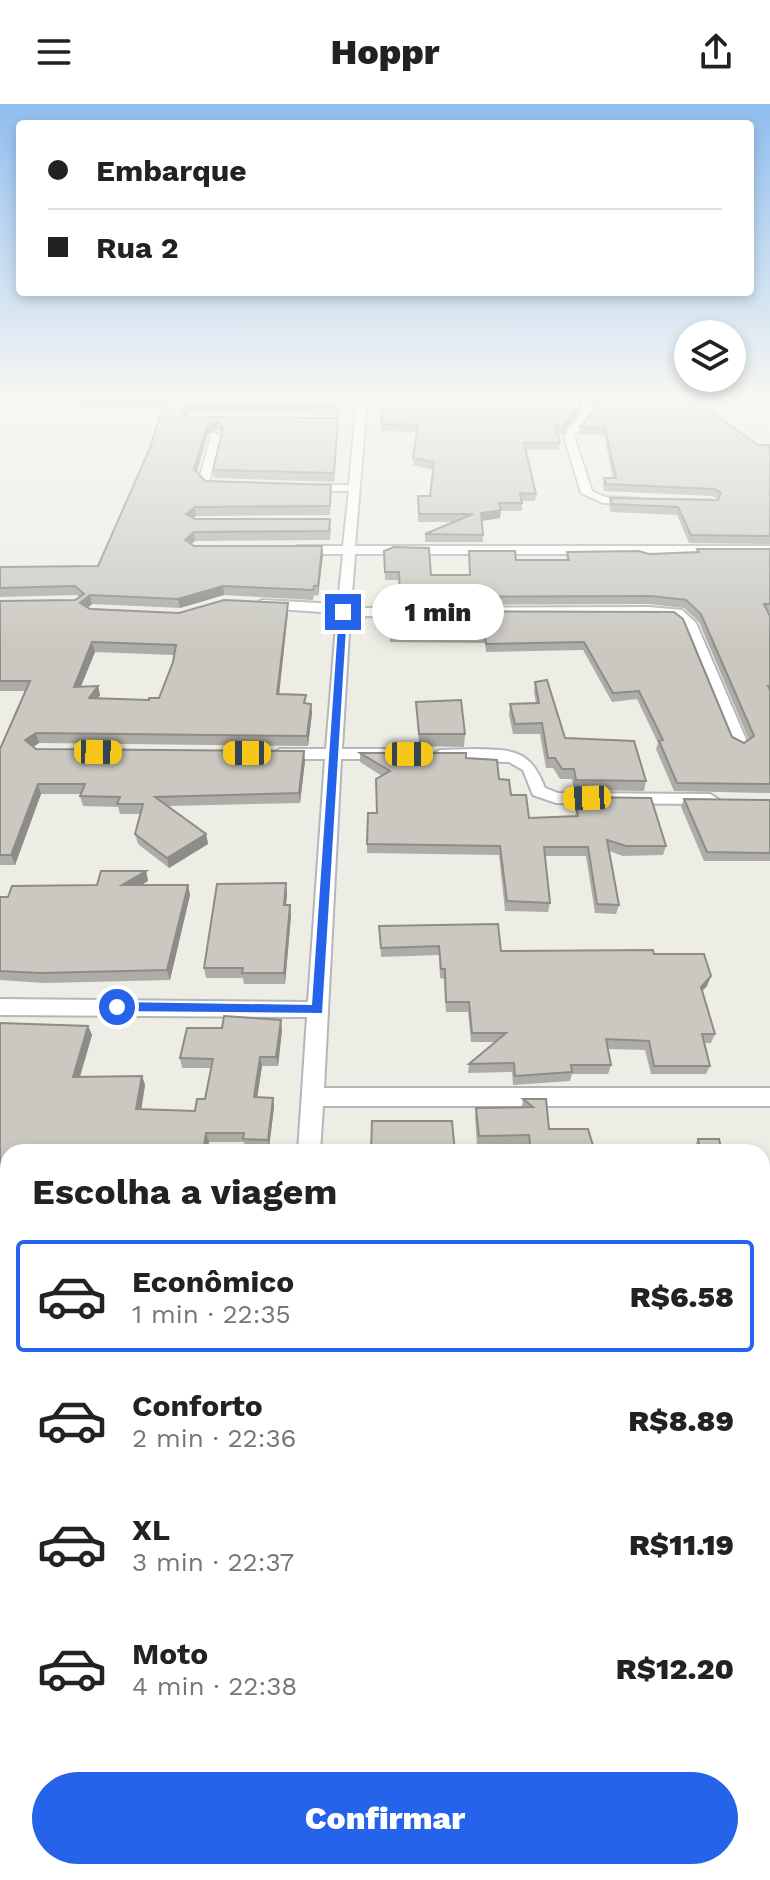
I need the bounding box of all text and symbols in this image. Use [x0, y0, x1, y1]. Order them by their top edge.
icon: menu [32, 30, 76, 74]
icon: share [694, 30, 738, 74]
text: Hoppr [330, 31, 440, 73]
text: Embarque [96, 153, 247, 188]
text: Rua 2 [96, 230, 179, 265]
map controls [674, 320, 746, 392]
button: layers [674, 320, 746, 392]
callout: 1 min [371, 584, 503, 640]
route end [325, 594, 361, 630]
text: 1 min [405, 597, 471, 627]
car [74, 740, 122, 764]
car [223, 741, 271, 765]
car [385, 742, 433, 766]
car [563, 785, 611, 811]
route start [99, 989, 135, 1025]
text: Escolha a viagem [32, 1171, 337, 1213]
icon: car [36, 1260, 108, 1332]
text: Econômico [132, 1264, 294, 1299]
text: R$6.58 [630, 1279, 734, 1314]
text: 1 min · 22:35 [132, 1299, 291, 1329]
icon: car [36, 1384, 108, 1456]
text: Conforto [132, 1388, 263, 1423]
text: R$8.89 [628, 1403, 734, 1438]
text: 2 min · 22:36 [132, 1423, 296, 1453]
icon: car [36, 1508, 108, 1580]
text: XL [132, 1512, 170, 1547]
text: R$11.19 [629, 1527, 734, 1562]
text: 3 min · 22:37 [132, 1547, 294, 1577]
icon: car [36, 1632, 108, 1704]
text: Moto [132, 1636, 208, 1671]
text: R$12.20 [616, 1651, 734, 1686]
text: 4 min · 22:38 [132, 1671, 297, 1701]
button: Confirmar [32, 1772, 738, 1864]

